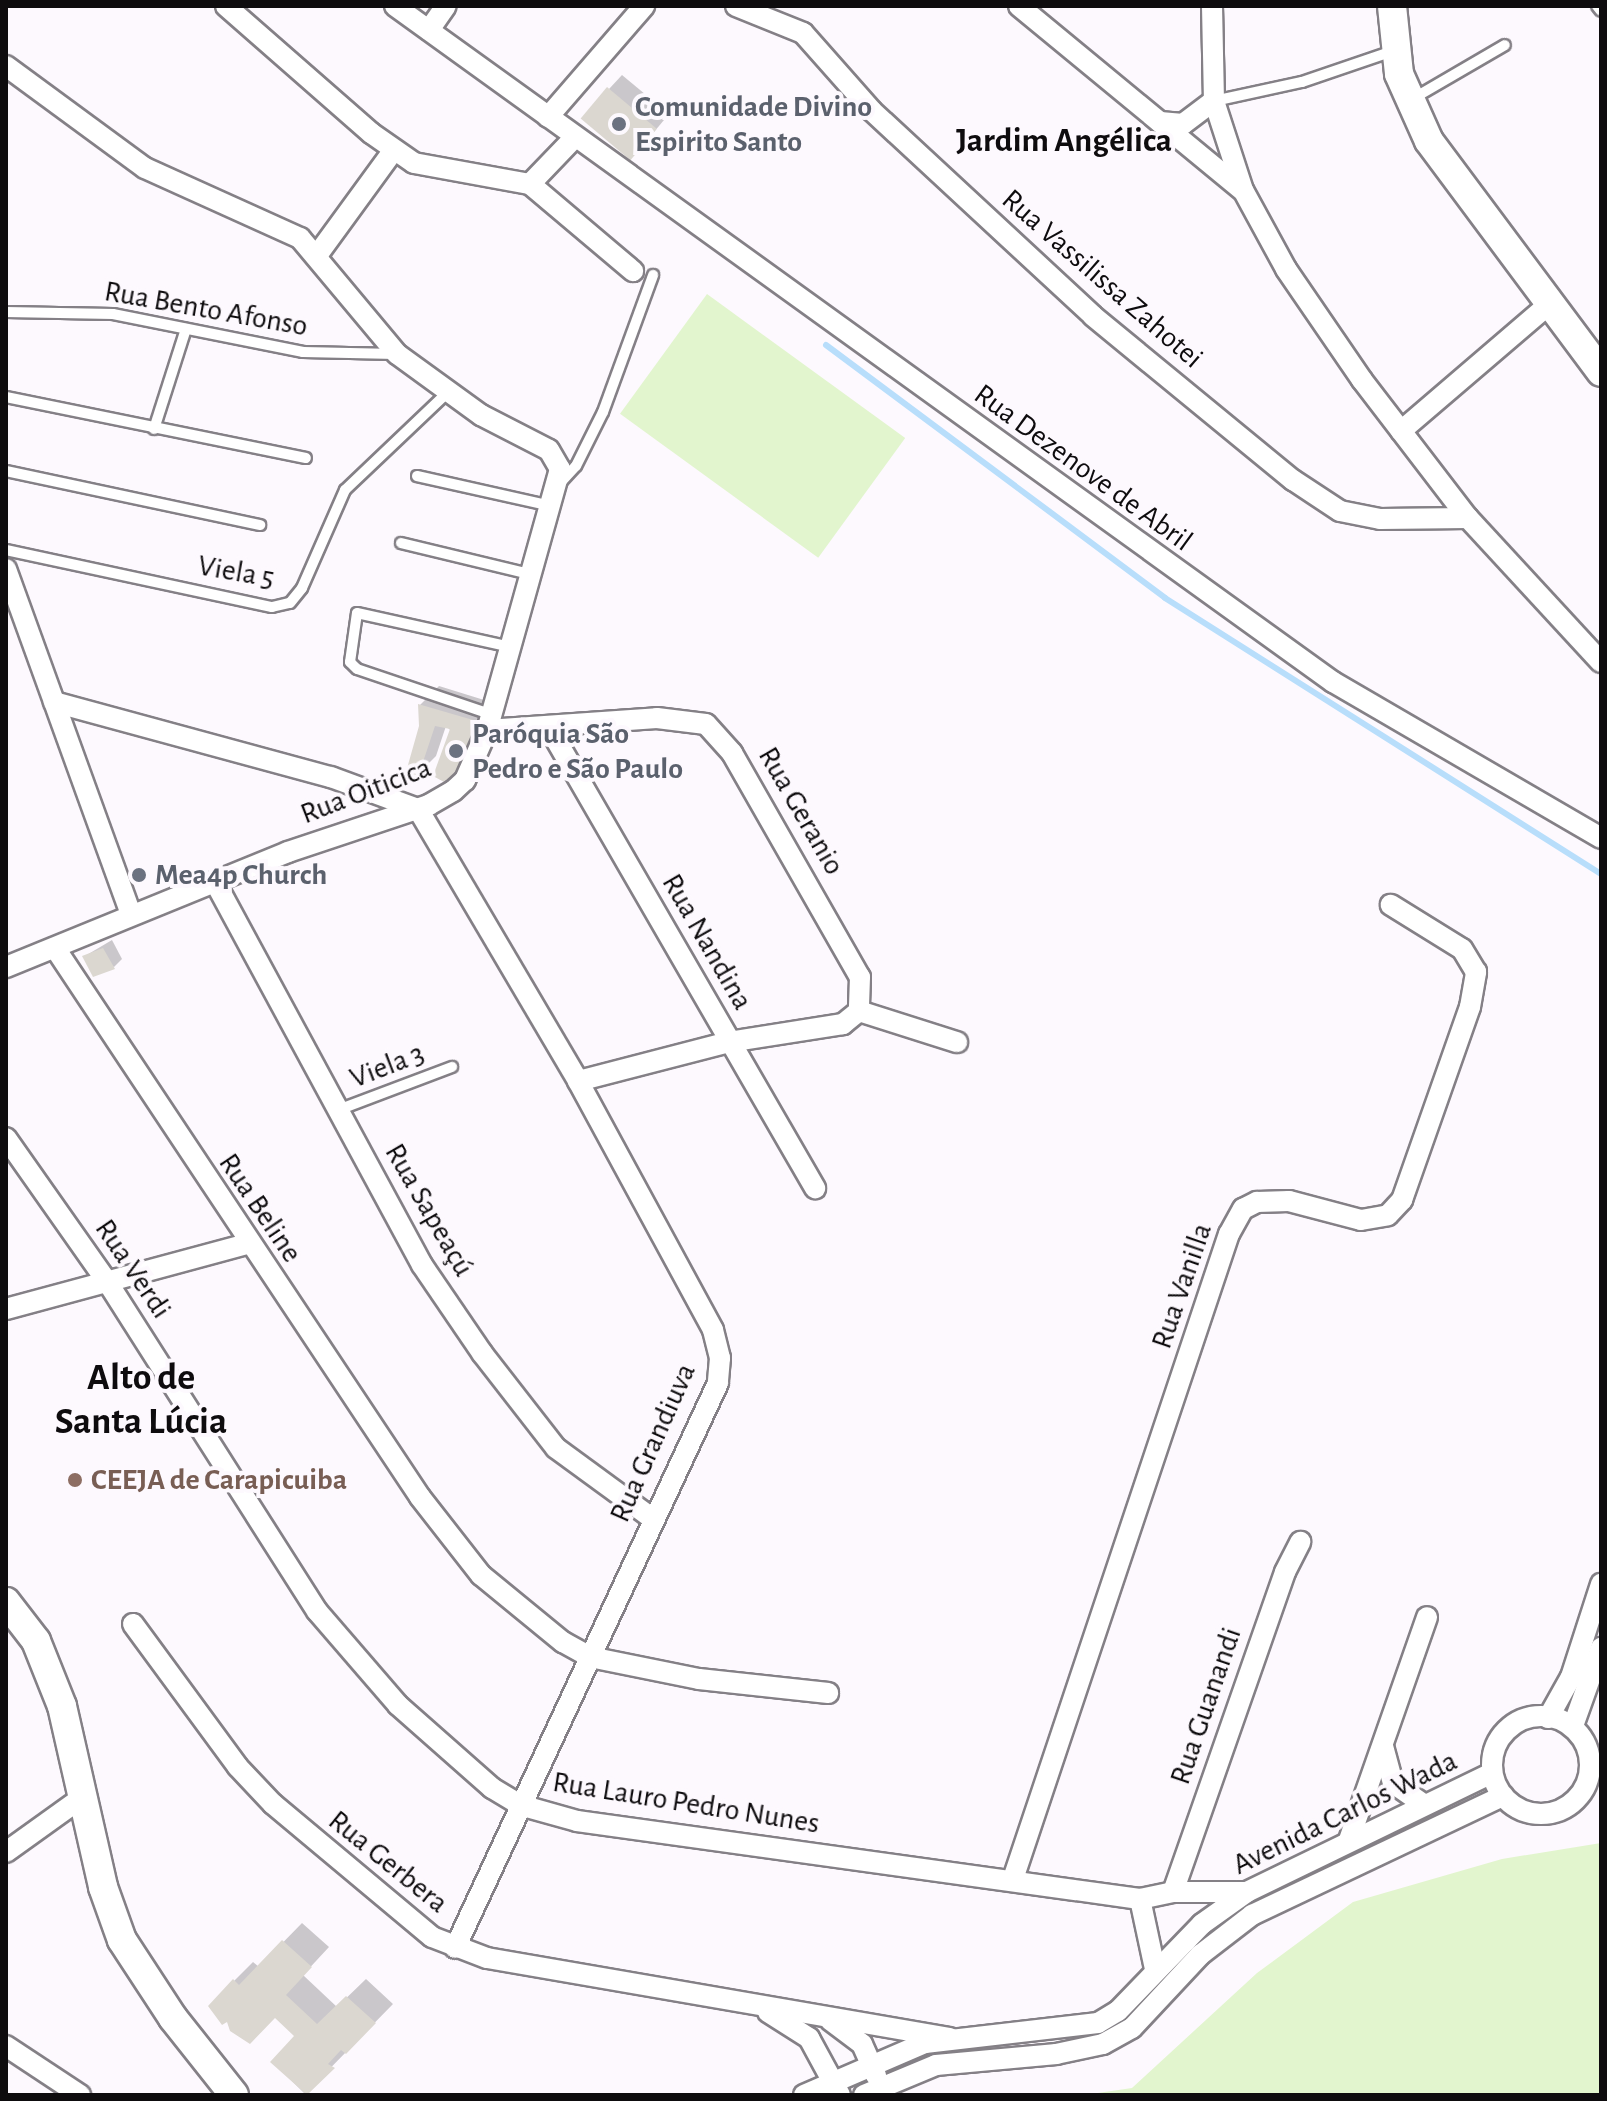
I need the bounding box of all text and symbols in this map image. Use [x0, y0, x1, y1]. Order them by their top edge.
place label: Comunidade Divino Espirito Santo [635, 89, 872, 160]
marker: Comunidade Divino Espirito Santo [610, 115, 628, 133]
district label: Jardim Angélica [956, 122, 1172, 162]
street label: Rua Vassilissa Zahotei [994, 182, 1210, 376]
street label: Rua Bento Afonso [102, 273, 310, 345]
street label: Rua Dezenove de Abril [967, 377, 1199, 559]
street label: Viela 5 [195, 548, 277, 596]
place label: Paróquia São Pedro e São Paulo [472, 716, 683, 786]
street label: Rua Geranio [750, 741, 852, 881]
marker: Paróquia São Pedro e São Paulo [447, 742, 465, 760]
street label: Rua Oiticica [295, 750, 437, 832]
place label: Mea4p Church [155, 857, 327, 893]
marker: Mea4p Church [130, 866, 148, 884]
street label: Rua Nandina [654, 868, 760, 1016]
street label: Viela 3 [345, 1035, 429, 1097]
street label: Rua Sapeaçú [377, 1137, 481, 1283]
street label: Rua Beline [210, 1147, 310, 1269]
street label: Rua Verdi [87, 1212, 179, 1326]
street label: Rua Vanilla [1144, 1218, 1220, 1354]
district label: Alto de Santa Lúcia [55, 1356, 227, 1446]
street label: Rua Grandiuva [602, 1358, 704, 1528]
place label: CEEJA de Carapicuiba [91, 1462, 347, 1498]
marker: CEEJA de Carapicuiba [66, 1471, 84, 1489]
street label: Rua Guanandi [1162, 1623, 1250, 1789]
street label: Avenida Carlos Wada [1227, 1743, 1463, 1883]
street label: Rua Lauro Pedro Nunes [550, 1764, 822, 1842]
street label: Rua Gerbera [321, 1803, 455, 1921]

